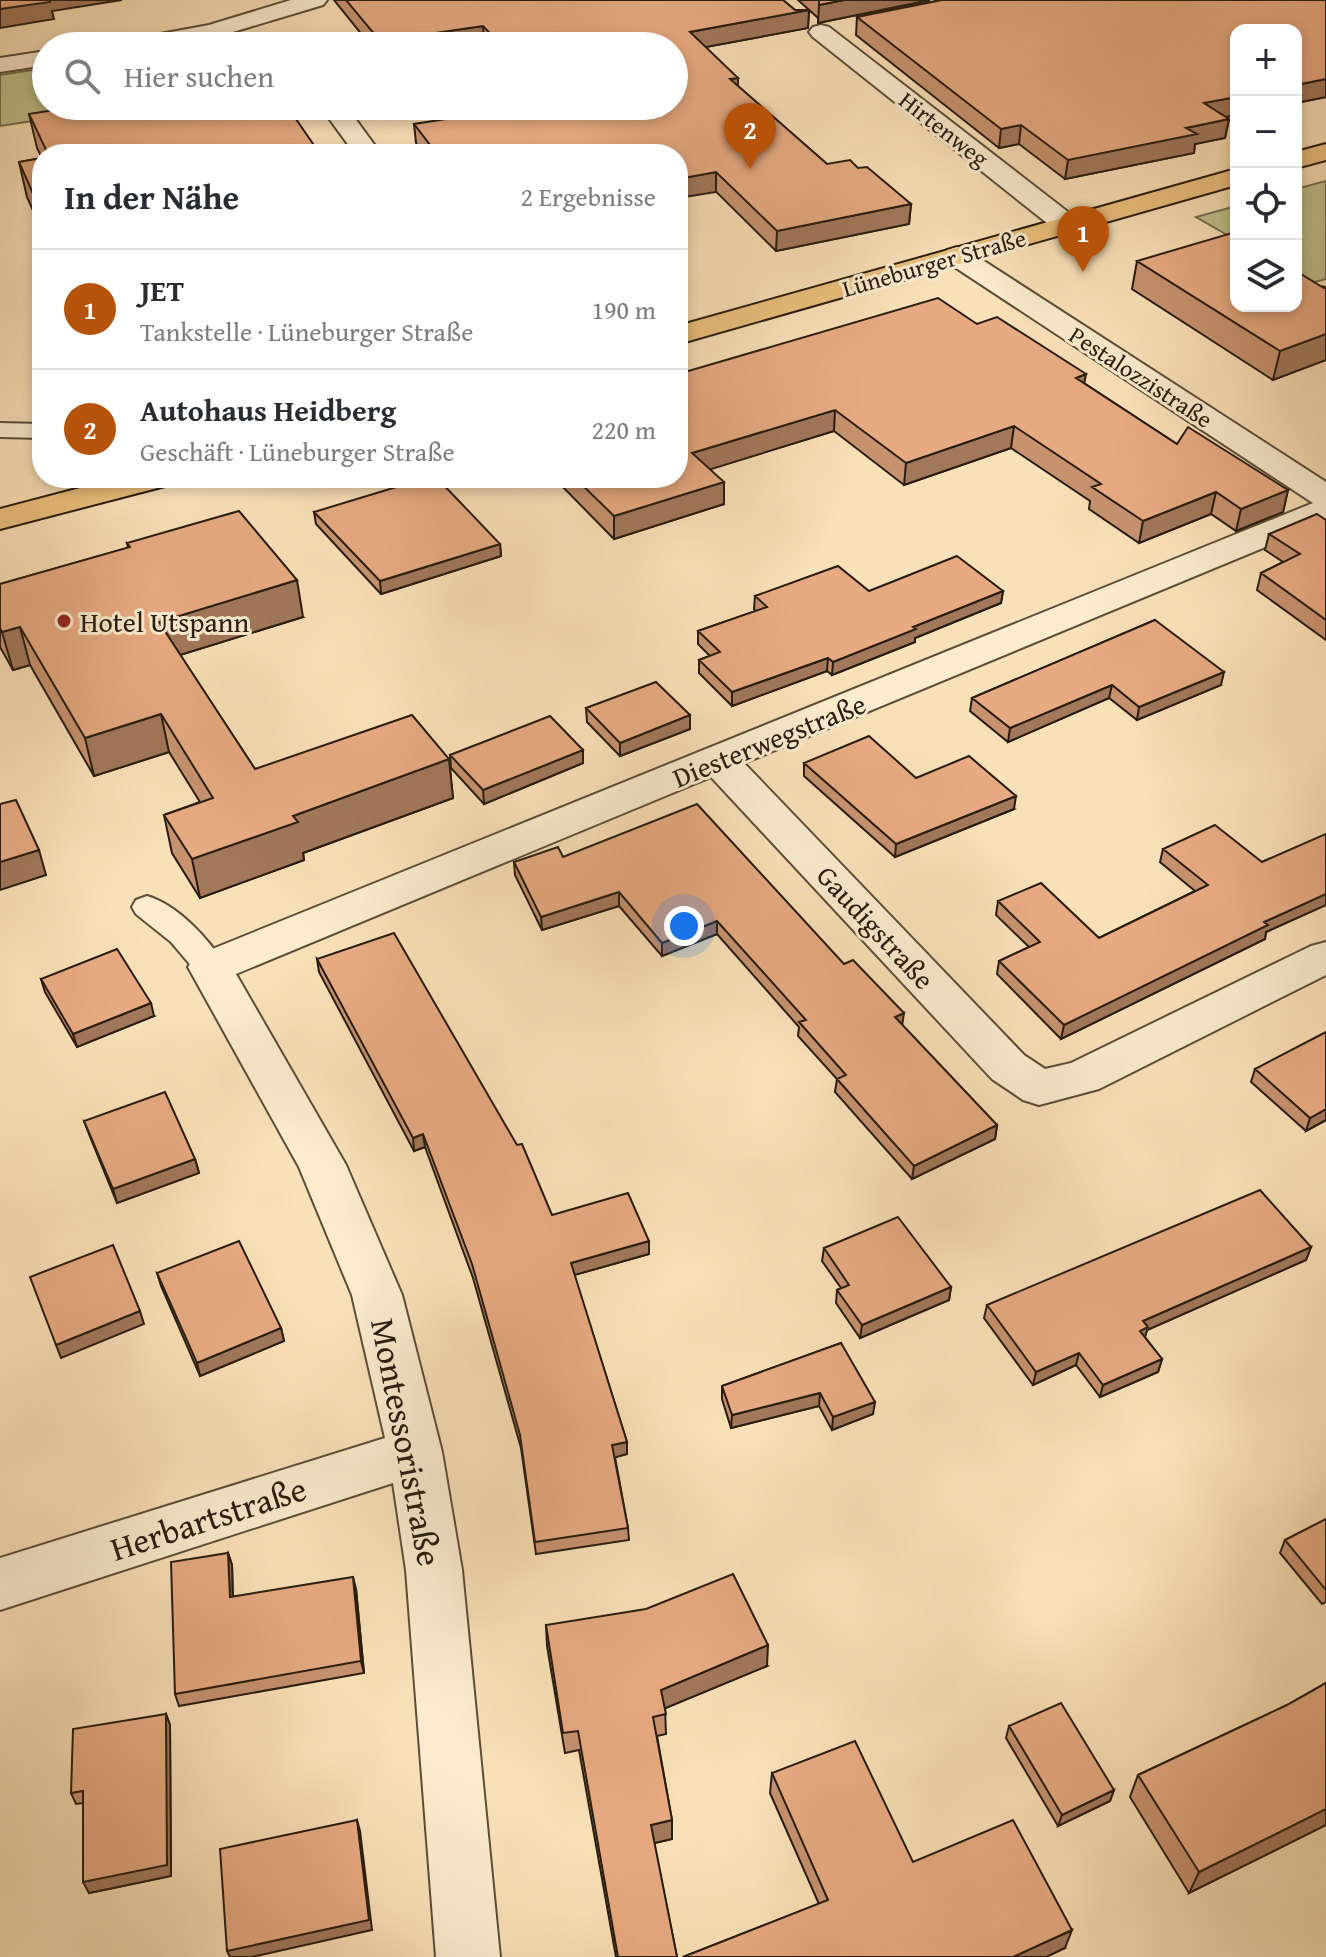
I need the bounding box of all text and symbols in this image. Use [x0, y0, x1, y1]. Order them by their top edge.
map controls [1230, 24, 1302, 312]
button: + [1230, 24, 1302, 96]
search box [32, 32, 688, 120]
icon: search [60, 54, 104, 98]
text: Hier suchen [124, 54, 274, 98]
street label: Hirtenweg [892, 83, 996, 175]
button: − [1230, 96, 1302, 168]
pin: 2 [724, 103, 776, 169]
button: locate [1230, 168, 1302, 240]
text: In der Nähe [64, 172, 239, 221]
text: 2 Ergebnisse [521, 177, 656, 216]
pin: 1 [1057, 206, 1109, 272]
street label: Lüneburger Straße [838, 220, 1030, 306]
button: layers [1230, 240, 1302, 312]
text: JET [140, 268, 184, 312]
text: 1 [83, 290, 97, 329]
text: 190 m [591, 290, 656, 329]
text: Tankstelle · Lüneburger Straße [140, 312, 473, 351]
street label: Pestalozzistraße [1062, 318, 1220, 436]
text: Autohaus Heidberg [140, 388, 396, 432]
text: 2 [83, 410, 97, 449]
text: 220 m [591, 410, 656, 449]
text: Geschäft · Lüneburger Straße [140, 432, 455, 471]
place label: Hotel Utspann [80, 601, 249, 642]
marker: Hotel Utspann [55, 612, 73, 630]
street label: Diesterwegstraße [666, 683, 872, 797]
street label: Gaudigstraße [808, 856, 944, 998]
your location [664, 906, 704, 946]
street label: Montessoristraße [359, 1314, 455, 1570]
street label: Herbartstraße [104, 1463, 312, 1573]

